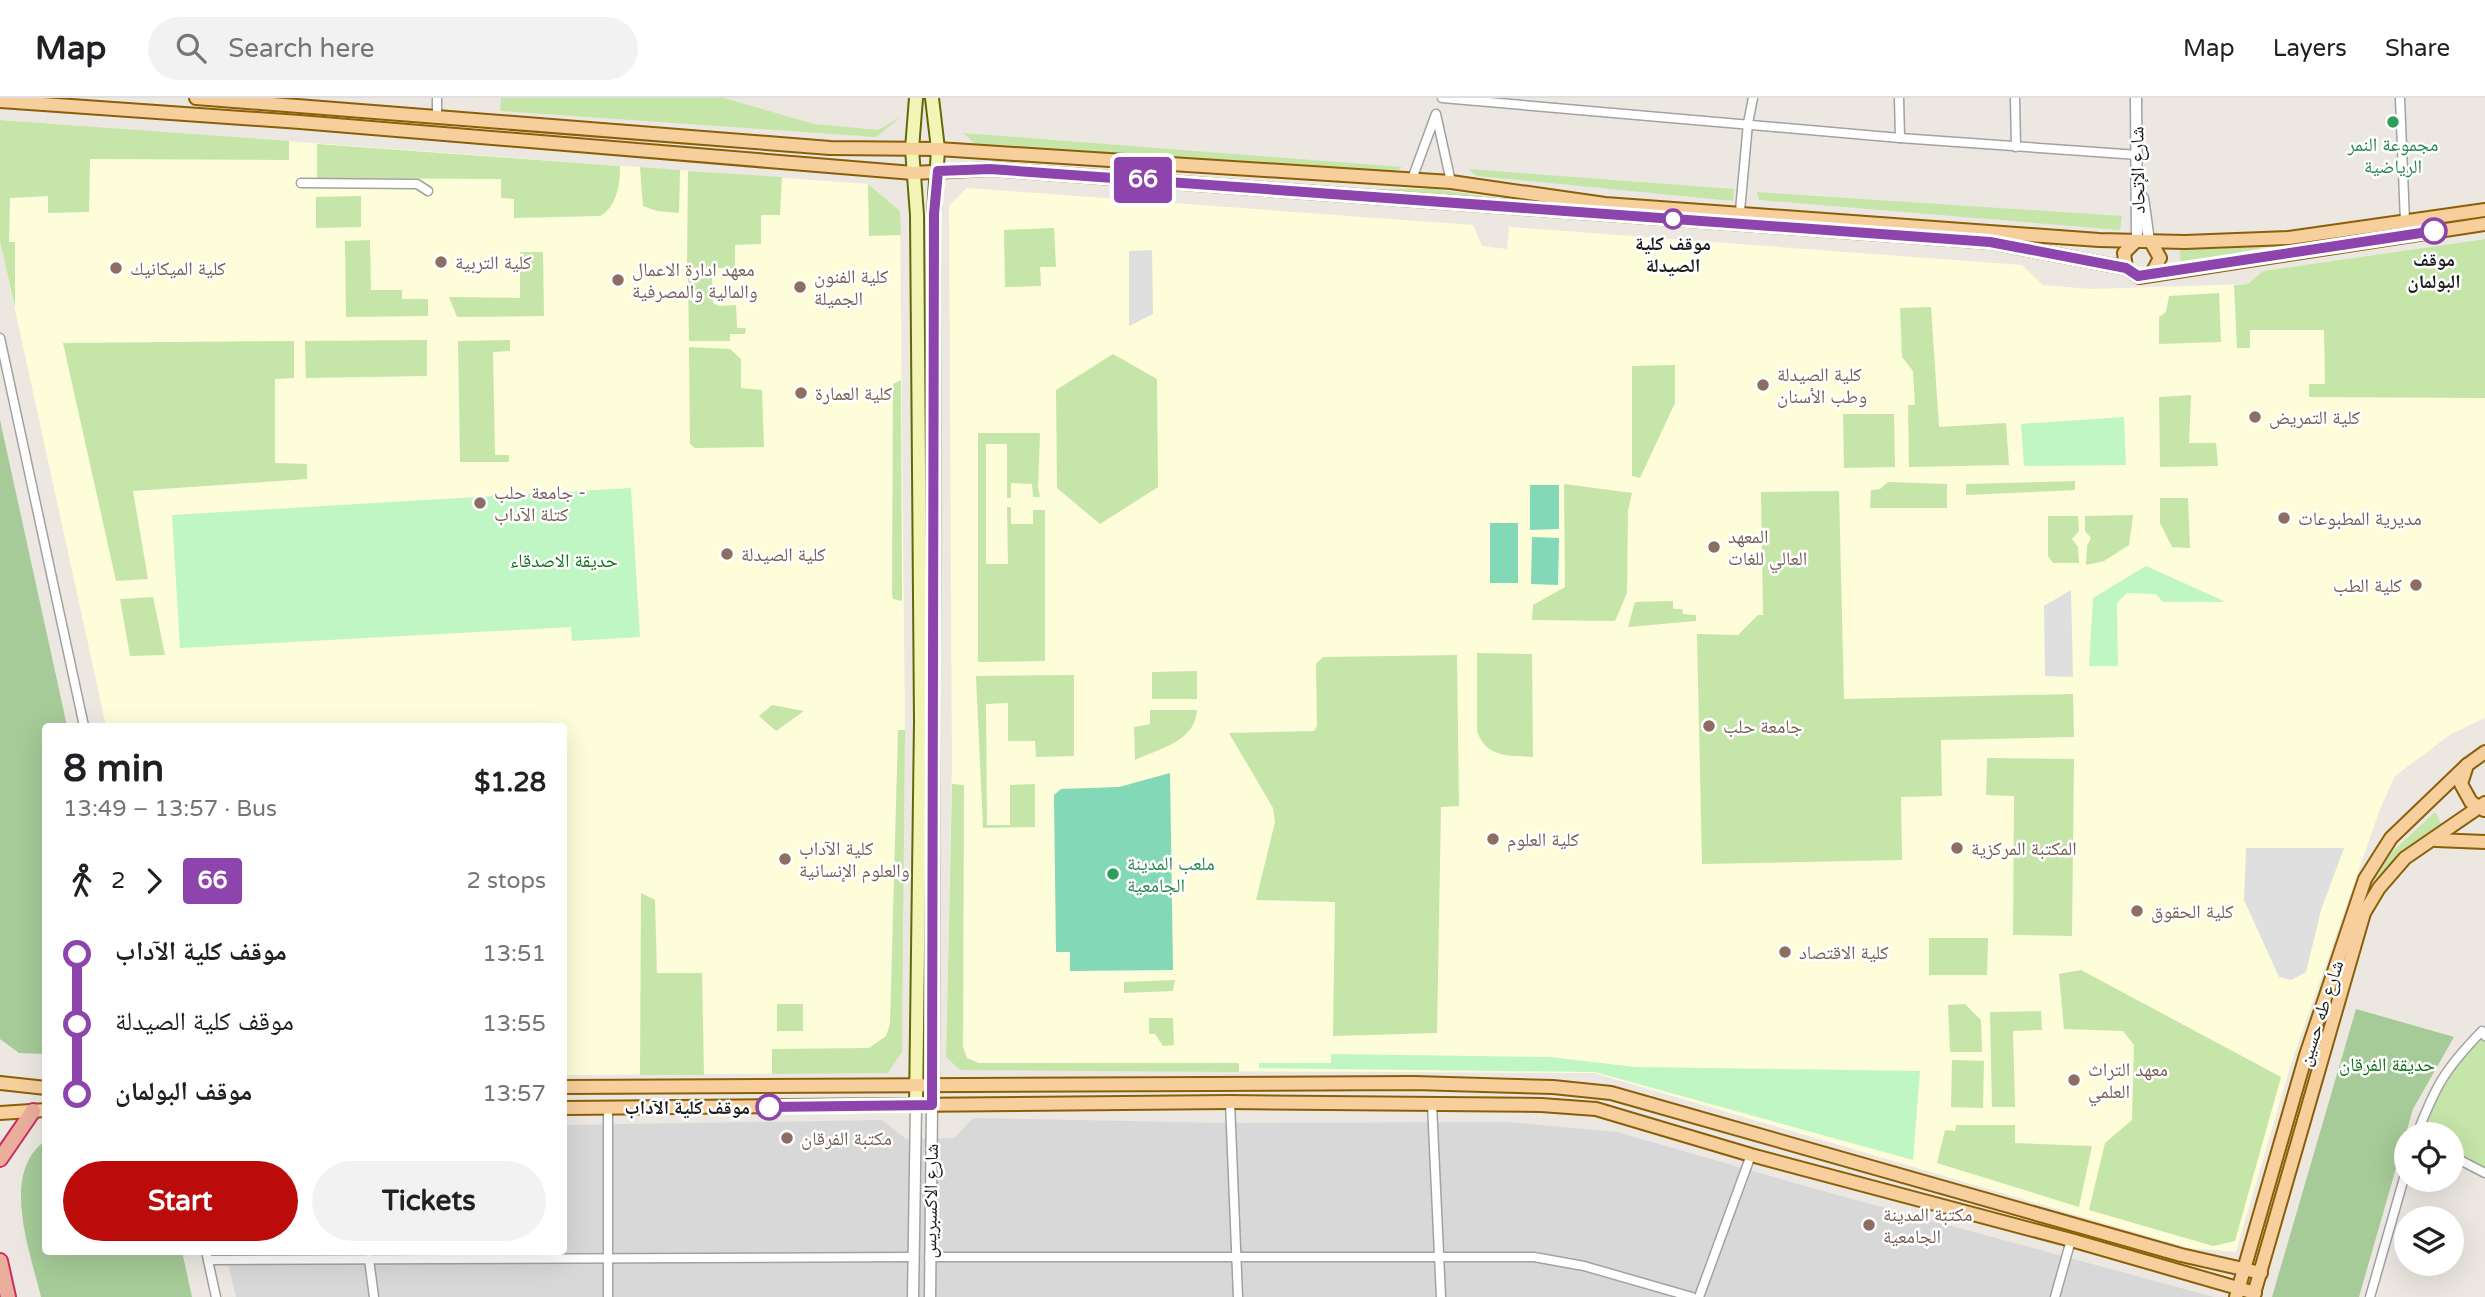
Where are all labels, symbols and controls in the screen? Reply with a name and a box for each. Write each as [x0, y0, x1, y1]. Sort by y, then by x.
search box [148, 17, 638, 80]
text: Map [35, 29, 106, 68]
icon: search [172, 29, 210, 67]
text: Search here [228, 33, 374, 64]
text: Map [2183, 34, 2235, 63]
text: Layers [2273, 34, 2347, 63]
text: Share [2385, 34, 2450, 63]
marker: مجموعة النمر الرياضية [2385, 114, 2401, 130]
street label: شارع الإتحاد [2126, 126, 2151, 214]
place label: مجموعة النمر الرياضية [2347, 134, 2438, 178]
line badge: 66 [1112, 157, 1174, 203]
text: 66 [1128, 165, 1158, 194]
marker: موقف كلية الصيدلة [1663, 209, 1683, 229]
marker: موقف البولمان [2421, 218, 2447, 244]
place label: موقف كلية الصيدلة [1635, 233, 1711, 277]
place label: موقف البولمان [2407, 249, 2461, 293]
place label: كلية التربية [455, 252, 532, 274]
marker: كلية التربية [433, 254, 449, 270]
place label: كلية الميكانيك [130, 258, 226, 280]
place label: معهد ادارة الاعمال والمالية والمصرفية [632, 259, 758, 303]
marker: كلية الميكانيك [108, 260, 124, 276]
place label: كلية الفنون الجميلة [814, 266, 889, 310]
marker: معهد ادارة الاعمال والمالية والمصرفية [610, 272, 626, 288]
marker: كلية الفنون الجميلة [792, 279, 808, 295]
place label: كلية الصيدلة وطب الأسنان [1777, 364, 1867, 408]
marker: كلية الصيدلة وطب الأسنان [1755, 377, 1771, 393]
place label: كلية العمارة [815, 383, 892, 405]
marker: كلية العمارة [793, 385, 809, 401]
place label: كلية التمريض [2269, 407, 2360, 429]
marker: كلية التمريض [2247, 409, 2263, 425]
place label: جامعة حلب - كتلة الآداب [494, 482, 586, 526]
marker: جامعة حلب - كتلة الآداب [472, 495, 488, 511]
place label: مديرية المطبوعات [2298, 508, 2422, 530]
marker: مديرية المطبوعات [2276, 510, 2292, 526]
place label: المعهد العالي للغات [1728, 526, 1807, 574]
marker: المعهد العالي للغات [1706, 539, 1722, 555]
place label: كلية الصيدلة [741, 544, 826, 566]
marker: كلية الصيدلة [719, 546, 735, 562]
park label: حديقة الاصدقاء [510, 550, 618, 572]
place label: كلية الطب [2333, 575, 2402, 597]
marker: كلية الطب [2408, 577, 2424, 593]
place label: جامعة حلب [1723, 716, 1802, 738]
marker: جامعة حلب [1701, 718, 1717, 734]
text: 8 min [63, 746, 164, 792]
text: $1.28 [474, 767, 546, 798]
text: 13:49 – 13:57 · Bus [63, 795, 277, 823]
place label: كلية العلوم [1507, 829, 1579, 853]
marker: كلية العلوم [1485, 831, 1501, 847]
place label: كلية الآداب والعلوم الإنسانية [799, 838, 910, 884]
place label: المكتبة المركزية [1971, 838, 2077, 860]
marker: المكتبة المركزية [1949, 840, 1965, 856]
marker: كلية الآداب والعلوم الإنسانية [777, 851, 793, 867]
place label: ملعب المدينة الجامعية [1127, 853, 1215, 897]
icon: walk [63, 862, 101, 900]
icon: forward [135, 862, 173, 900]
text: 66 [197, 866, 228, 895]
marker: ملعب المدينة الجامعية [1105, 866, 1121, 882]
text: 2 [111, 867, 125, 895]
text: 2 stops [466, 867, 546, 895]
place label: كلية الحقوق [2151, 901, 2234, 923]
marker: كلية الحقوق [2129, 903, 2145, 919]
text: موقف كلية الآداب [115, 936, 287, 967]
text: 13:51 [482, 940, 546, 968]
place label: كلية الاقتصاد [1799, 942, 1889, 964]
marker: كلية الاقتصاد [1777, 944, 1793, 960]
street label: شارع طه حسين [2294, 958, 2348, 1069]
text: موقف كلية الصيدلة [115, 1006, 294, 1037]
text: 13:55 [482, 1010, 546, 1038]
park label: حديقة الفرقان [2339, 1054, 2435, 1076]
place label: معهد التراث العلمي [2088, 1059, 2168, 1107]
marker: معهد التراث العلمي [2066, 1072, 2082, 1088]
text: موقف البولمان [115, 1076, 252, 1107]
text: 13:57 [482, 1080, 546, 1108]
marker: موقف كلية الآداب [756, 1094, 782, 1120]
place label: موقف كلية الآداب [624, 1097, 750, 1119]
map controls [2394, 1122, 2464, 1276]
button: locate [2394, 1122, 2464, 1192]
place label: مكتبة الفرقان [801, 1128, 892, 1150]
marker: مكتبة الفرقان [779, 1130, 795, 1146]
street label: شارع الاكسبريس [919, 1143, 943, 1259]
button: Start [63, 1161, 298, 1241]
button: Tickets [312, 1161, 546, 1241]
place label: مكتبة المدينة الجامعية [1883, 1204, 1972, 1248]
button: layers [2394, 1206, 2464, 1276]
marker: مكتبة المدينة الجامعية [1861, 1217, 1877, 1233]

